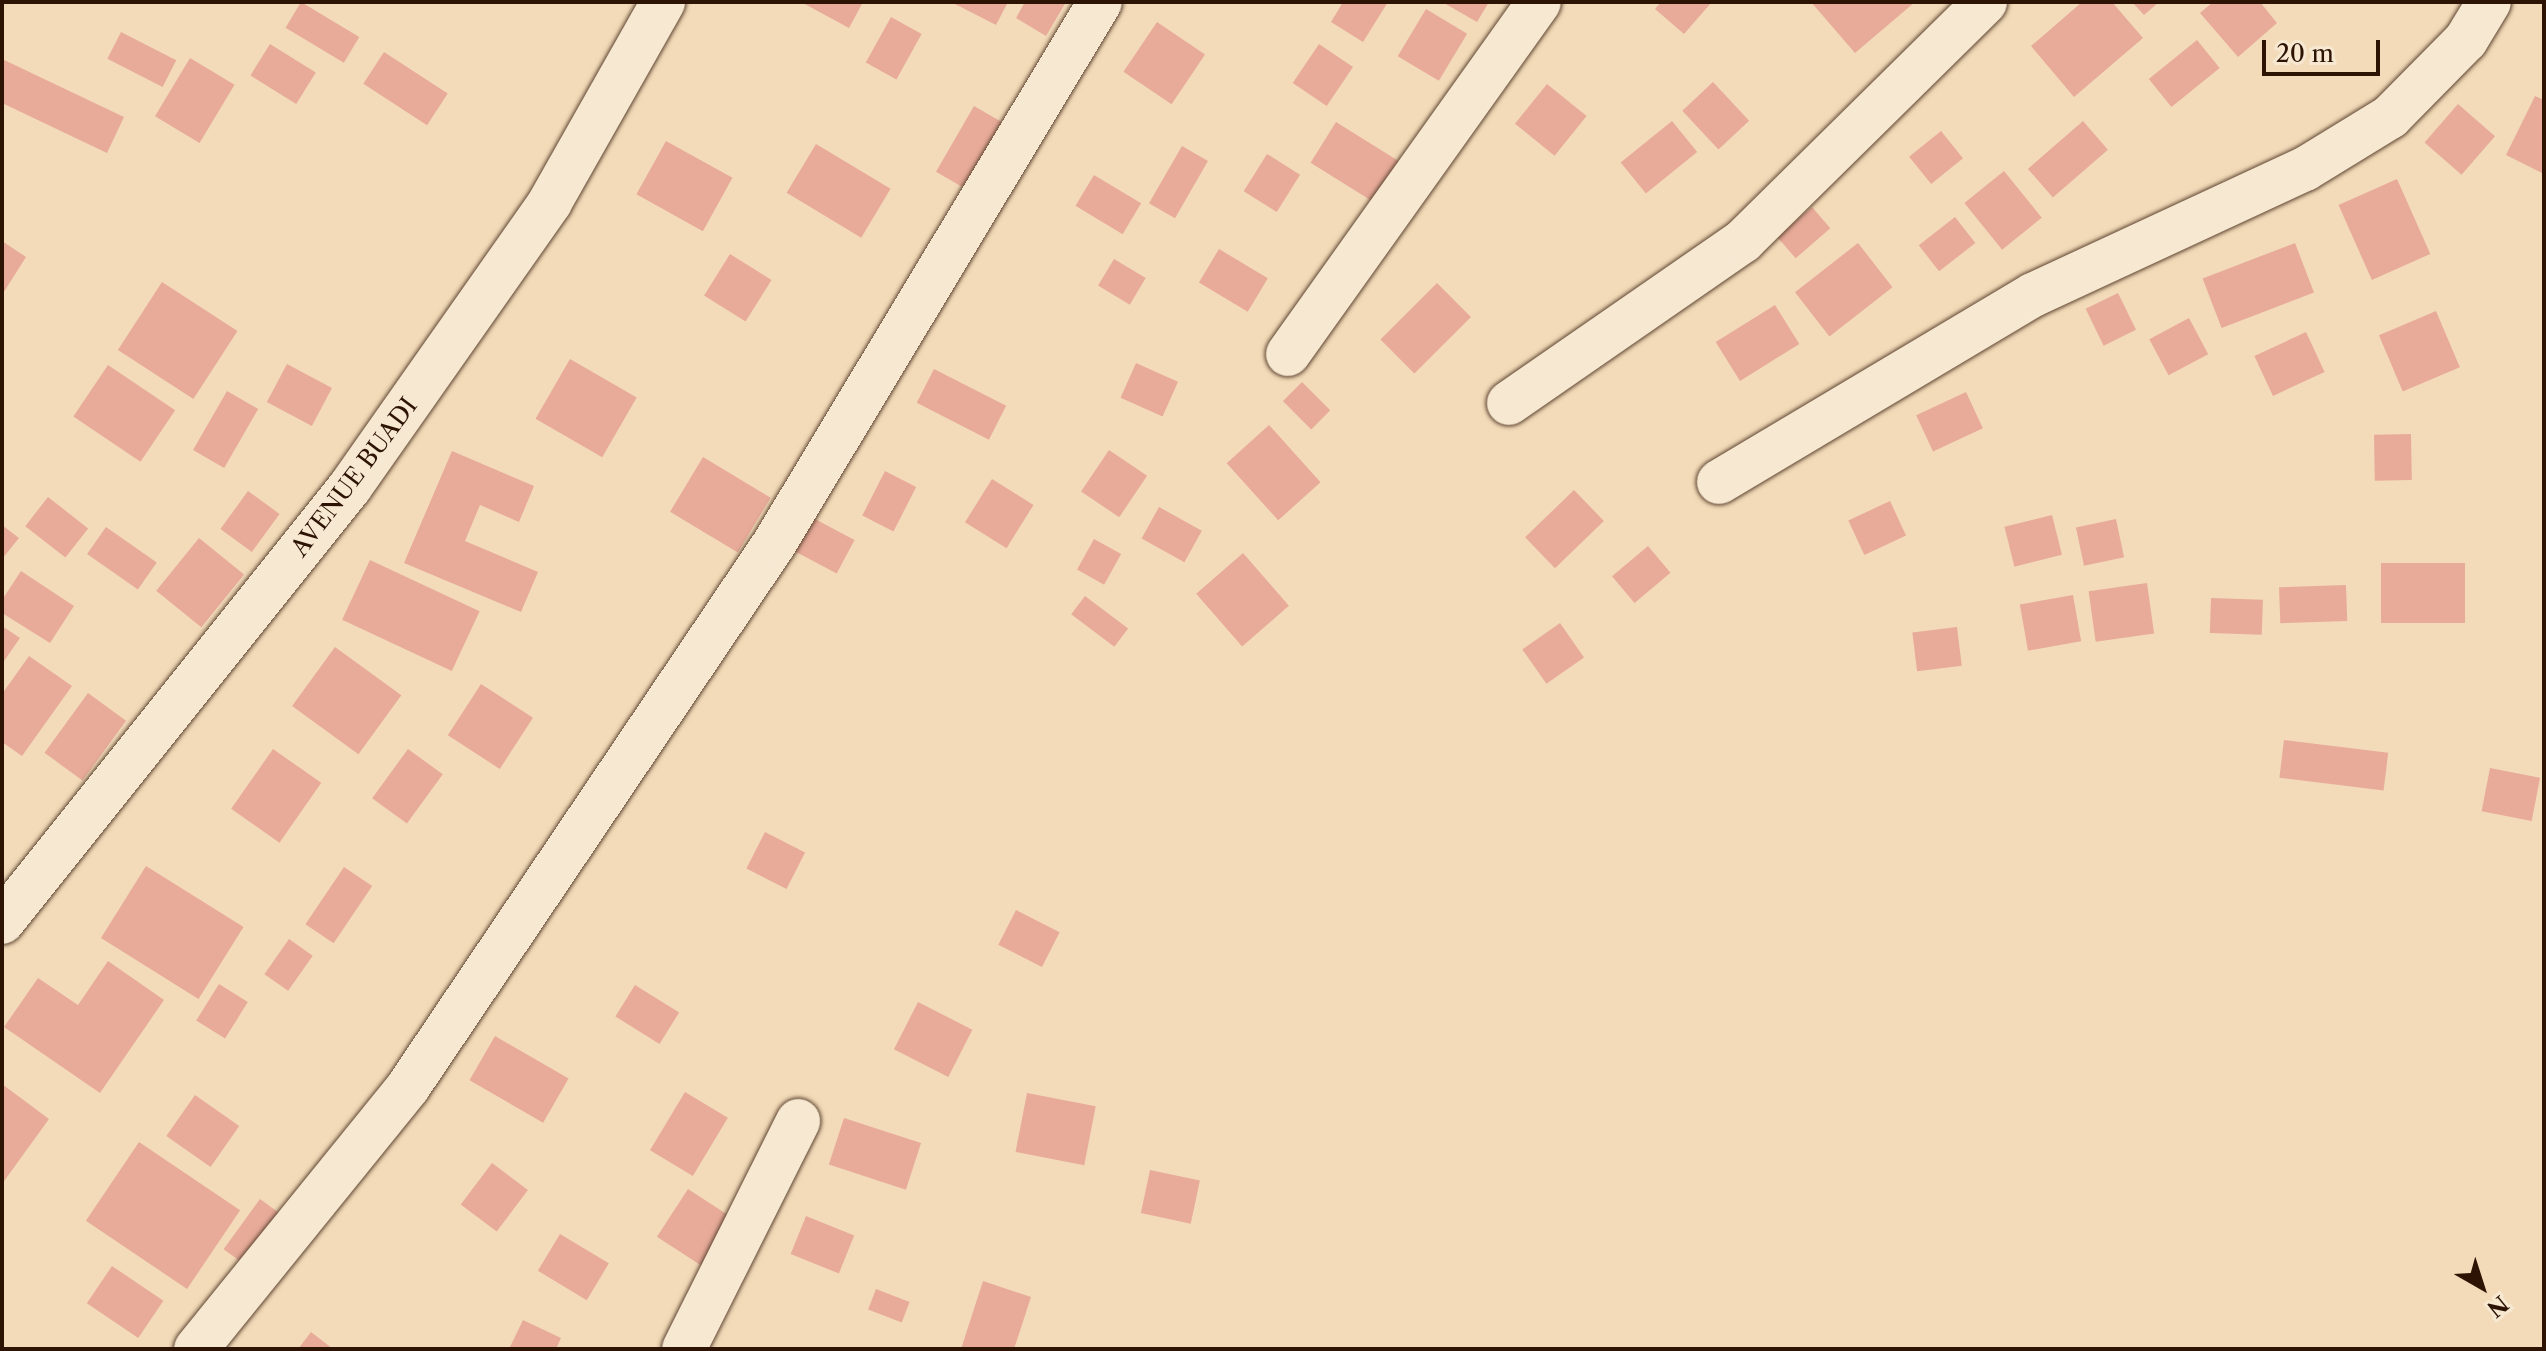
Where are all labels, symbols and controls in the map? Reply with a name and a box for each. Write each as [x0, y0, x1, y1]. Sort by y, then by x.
scale bar [2266, 24, 2384, 74]
text: 20 m [2276, 39, 2334, 68]
street label: AVENUE BUADI [285, 392, 423, 562]
north arrow [2442, 1247, 2522, 1327]
text: N [2481, 1290, 2513, 1323]

